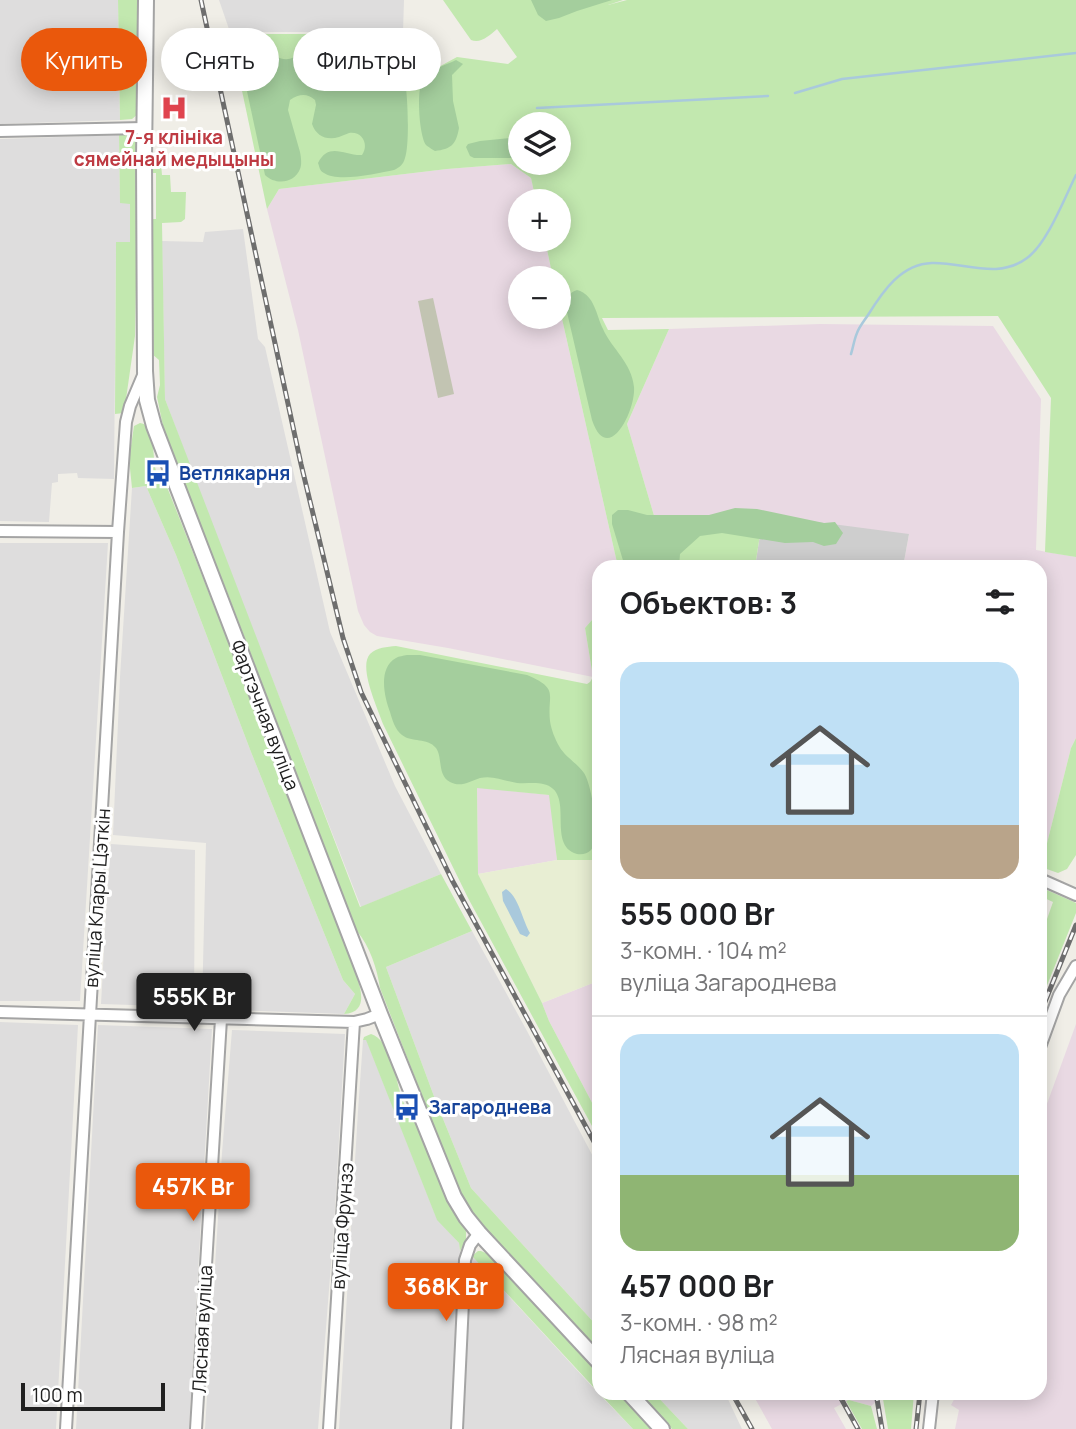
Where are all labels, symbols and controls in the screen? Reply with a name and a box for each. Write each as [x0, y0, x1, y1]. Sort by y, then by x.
chip: Купить [21, 28, 147, 91]
chip: Снять [161, 28, 279, 91]
chip: Фильтры [293, 28, 441, 91]
hospital icon: 7-я клініка сямейнай медыцыны [159, 93, 189, 123]
map controls [508, 112, 571, 329]
button: layers [508, 112, 571, 175]
place label: 7-я клініка сямейнай медыцыны [74, 124, 274, 172]
button: + [508, 189, 571, 252]
button: − [508, 266, 571, 329]
bus stop icon: Ветлякарня [143, 458, 173, 488]
place label: Ветлякарня [179, 460, 290, 486]
text: Объектов: 3 [620, 582, 797, 623]
icon: filters [981, 583, 1019, 621]
street label: Фартэчная вуліца [224, 636, 306, 794]
icon: home [757, 707, 883, 833]
street label: вуліца Клары Цэткін [78, 807, 116, 989]
text: 555 000 Br [620, 893, 775, 934]
text: 3-комн. · 104 m² [620, 934, 787, 966]
text: вуліца Загароднева [620, 966, 837, 998]
pin: 555K Br [129, 974, 259, 1033]
text: 555K Br [152, 980, 236, 1012]
icon: home [757, 1079, 883, 1205]
bus stop icon: Загароднева [392, 1092, 422, 1122]
place label: Загароднева [428, 1094, 551, 1120]
street label: вуліца Фрунзэ [325, 1162, 359, 1290]
pin: 457K Br [128, 1164, 258, 1223]
text: 457K Br [152, 1170, 234, 1202]
street label: Лясная вуліца [186, 1264, 218, 1394]
pin: 368K Br [381, 1264, 511, 1323]
text: 457 000 Br [620, 1265, 774, 1306]
text: 368K Br [404, 1270, 488, 1302]
text: 3-комн. · 98 m² [620, 1306, 778, 1338]
text: Лясная вуліца [620, 1338, 775, 1370]
scale bar [21, 1380, 164, 1412]
text: 100 m [32, 1382, 83, 1408]

